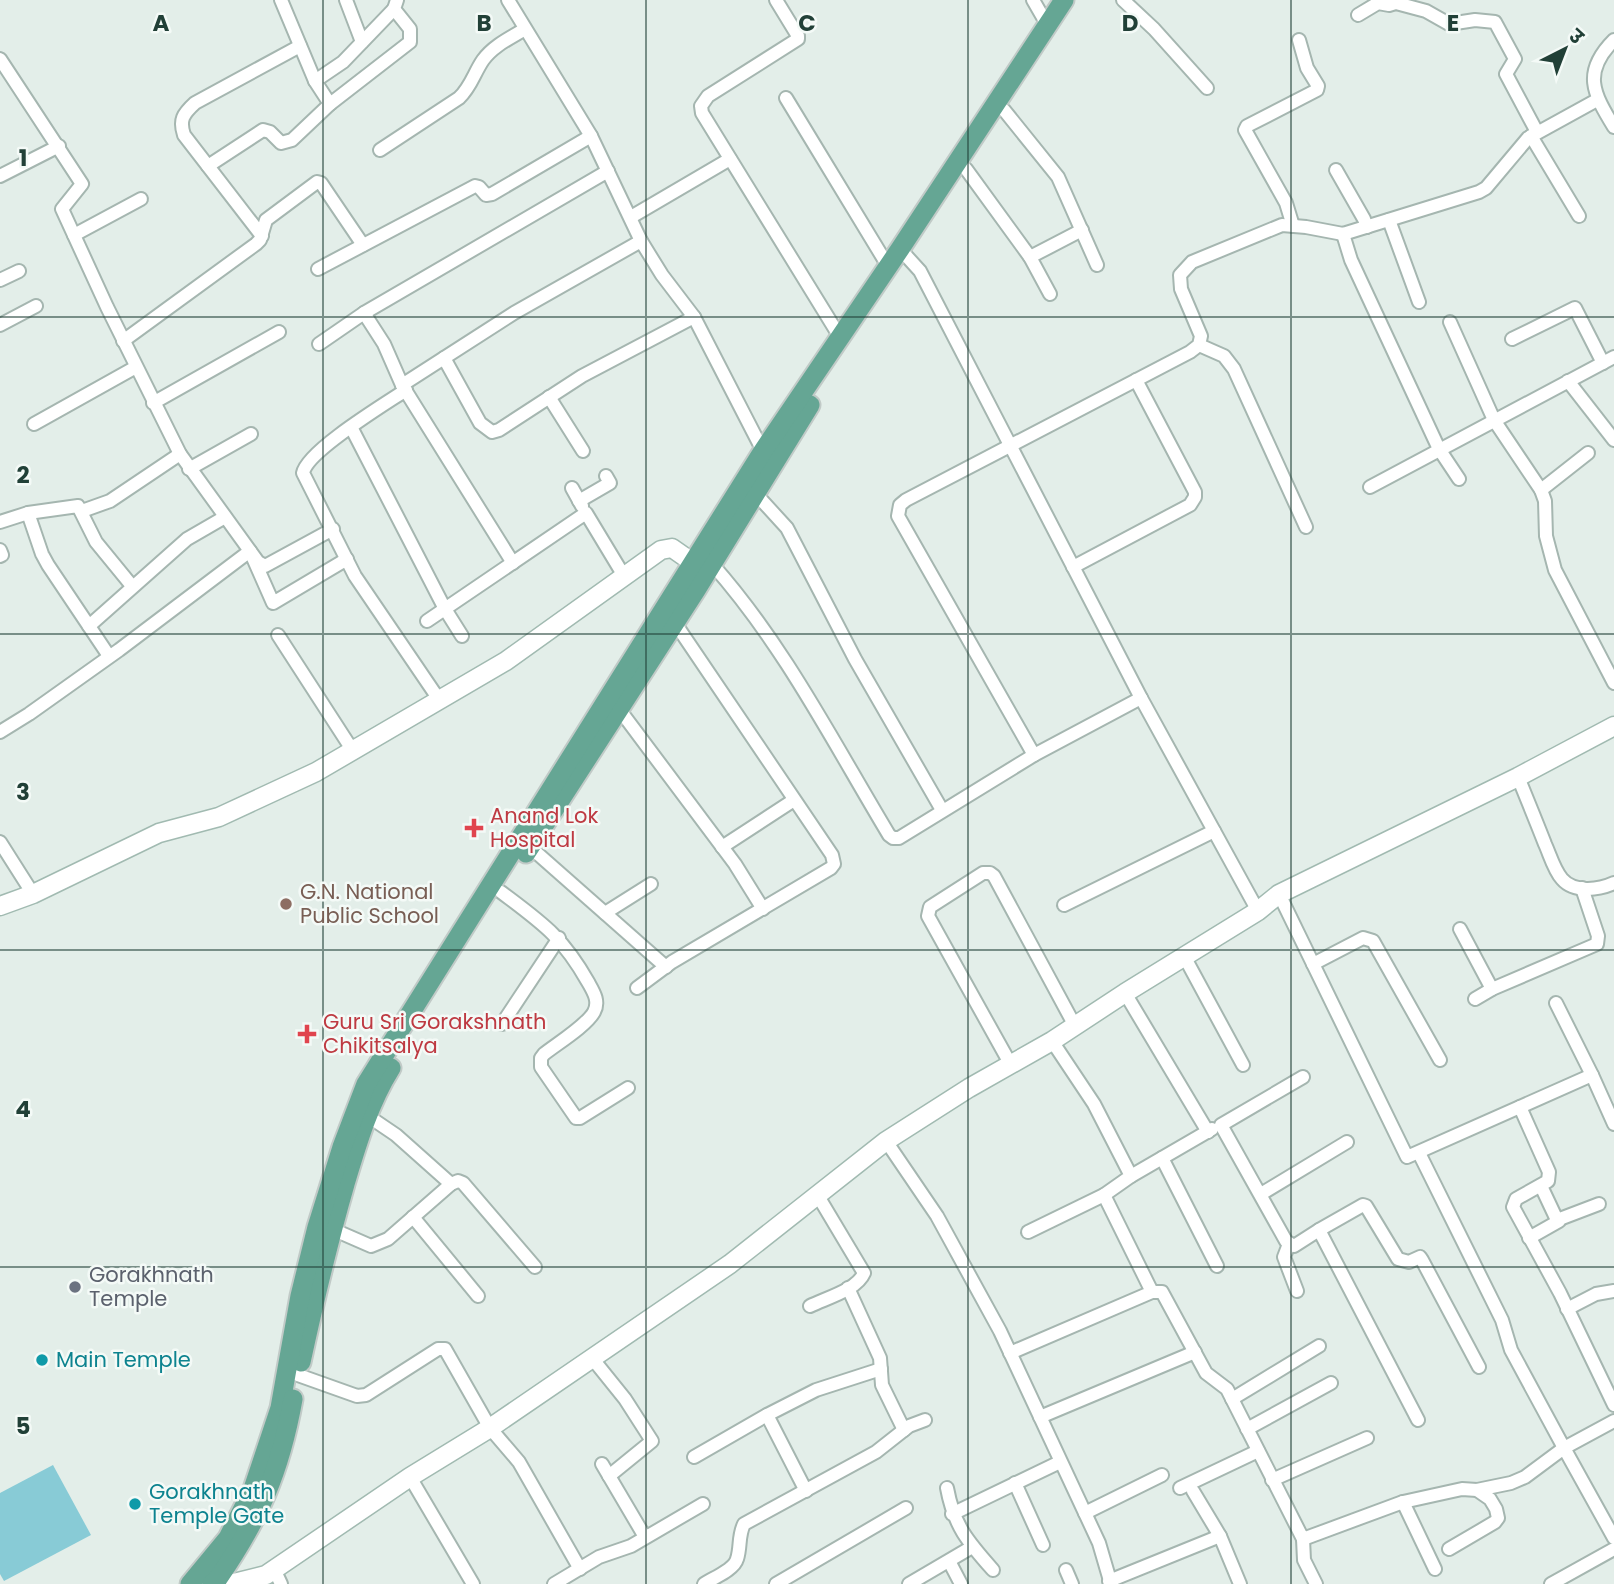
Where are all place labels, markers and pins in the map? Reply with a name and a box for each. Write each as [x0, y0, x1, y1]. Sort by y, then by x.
place label: Anand Lok Hospital [490, 801, 599, 854]
marker: Anand Lok Hospital [464, 818, 484, 838]
place label: G.N. National Public School [300, 877, 439, 930]
marker: G.N. National Public School [278, 896, 294, 912]
place label: Guru Sri Gorakshnath Chikitsalya [323, 1007, 546, 1060]
marker: Guru Sri Gorakshnath Chikitsalya [297, 1024, 317, 1044]
place label: Gorakhnath Temple [89, 1260, 214, 1313]
marker: Gorakhnath Temple [67, 1279, 83, 1295]
place label: Main Temple [56, 1345, 191, 1374]
marker: Main Temple [34, 1352, 50, 1368]
place label: Gorakhnath Temple Gate [149, 1477, 284, 1530]
marker: Gorakhnath Temple Gate [127, 1496, 143, 1512]

